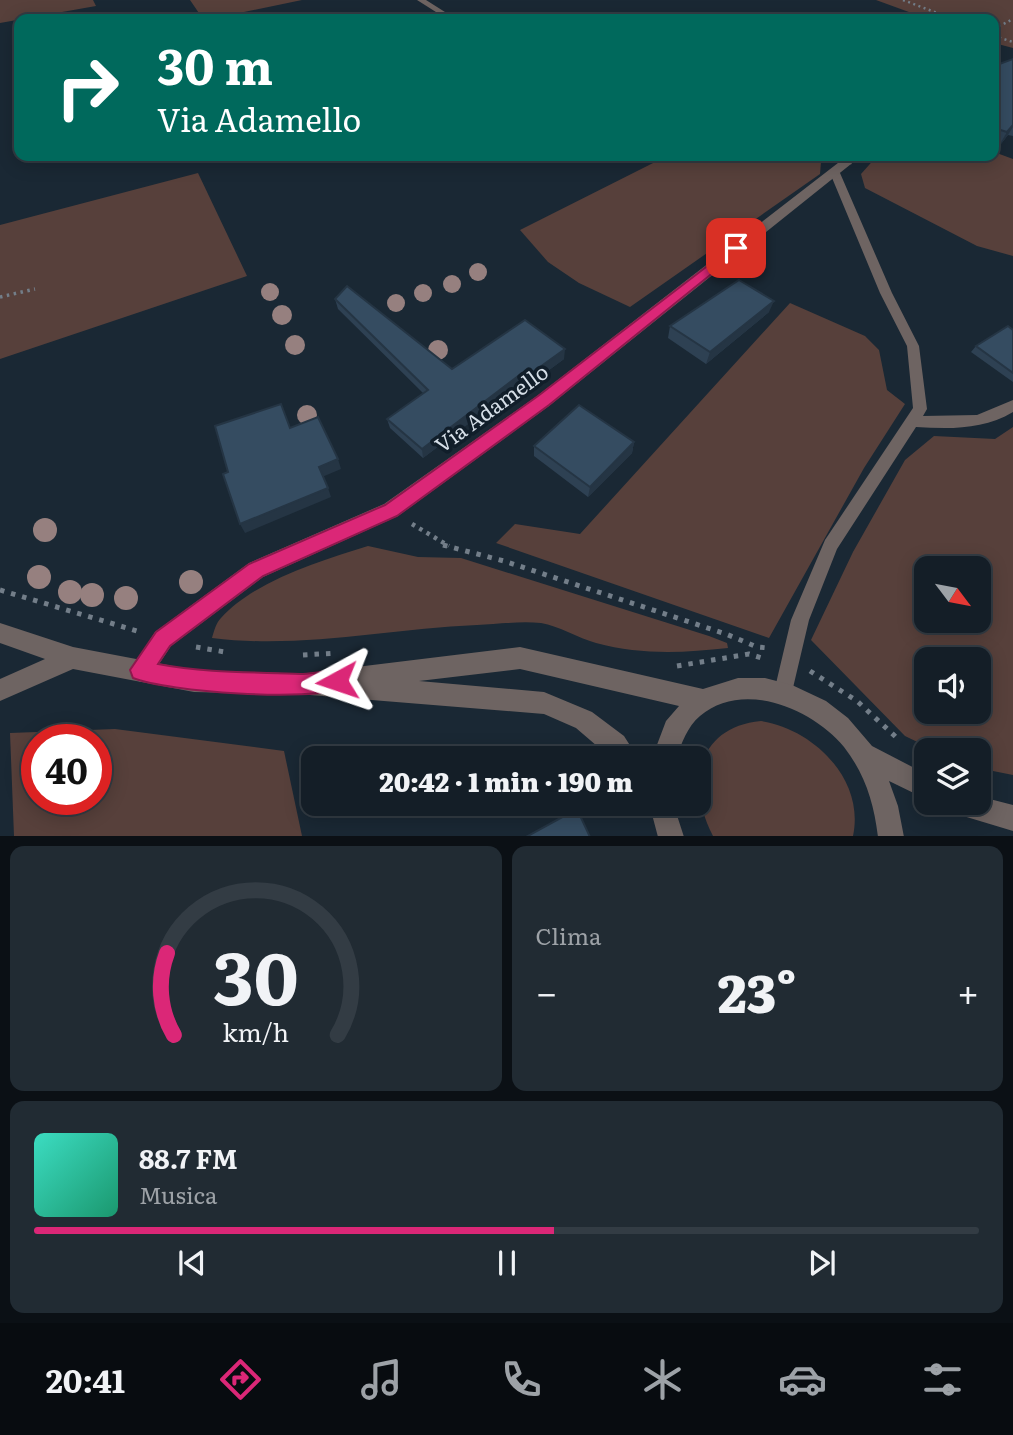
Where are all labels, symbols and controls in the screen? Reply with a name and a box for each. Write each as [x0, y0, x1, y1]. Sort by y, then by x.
text: 30 m [157, 27, 273, 100]
icon: right [42, 42, 133, 133]
text: Via Adamello [157, 94, 361, 142]
pin [706, 218, 766, 278]
icon: arrive [717, 229, 755, 267]
street label: Via Adamello [427, 355, 554, 459]
north arrow [914, 556, 990, 634]
map controls [914, 556, 991, 815]
position arrow [300, 644, 374, 718]
button: sound [914, 647, 991, 724]
speed limit sign: 40 [21, 724, 112, 815]
button: layers [914, 738, 991, 815]
text: 20:42 · 1 min · 190 m [379, 761, 633, 800]
text: Clima [536, 918, 601, 952]
text: 30 [213, 919, 298, 1027]
text: 23° [718, 952, 797, 1029]
text: − [536, 962, 558, 1019]
text: + [957, 962, 979, 1019]
text: km/h [222, 1012, 289, 1049]
text: 88.7 FM [139, 1138, 238, 1177]
text: Musica [139, 1177, 217, 1211]
icon: previous [173, 1244, 211, 1282]
icon: pause [488, 1244, 526, 1282]
icon: next [803, 1244, 841, 1282]
text: 20:41 [46, 1355, 125, 1403]
icon: directions [216, 1355, 265, 1404]
icon: music [357, 1355, 406, 1404]
icon: phone [497, 1355, 546, 1404]
icon: climate [638, 1355, 687, 1404]
icon: car [778, 1355, 827, 1404]
icon: filters [918, 1355, 967, 1404]

